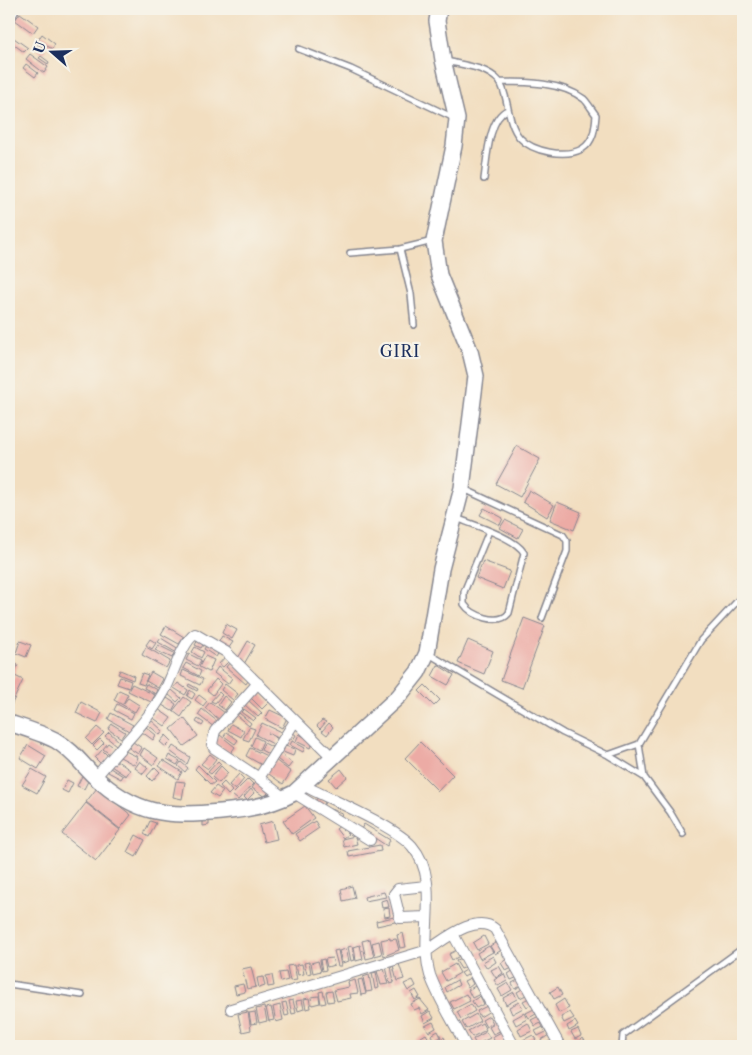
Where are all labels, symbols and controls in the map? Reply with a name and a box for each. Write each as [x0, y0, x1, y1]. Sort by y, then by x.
north arrow [28, 28, 78, 78]
text: U [29, 39, 50, 56]
district label: GIRI [380, 341, 420, 361]

